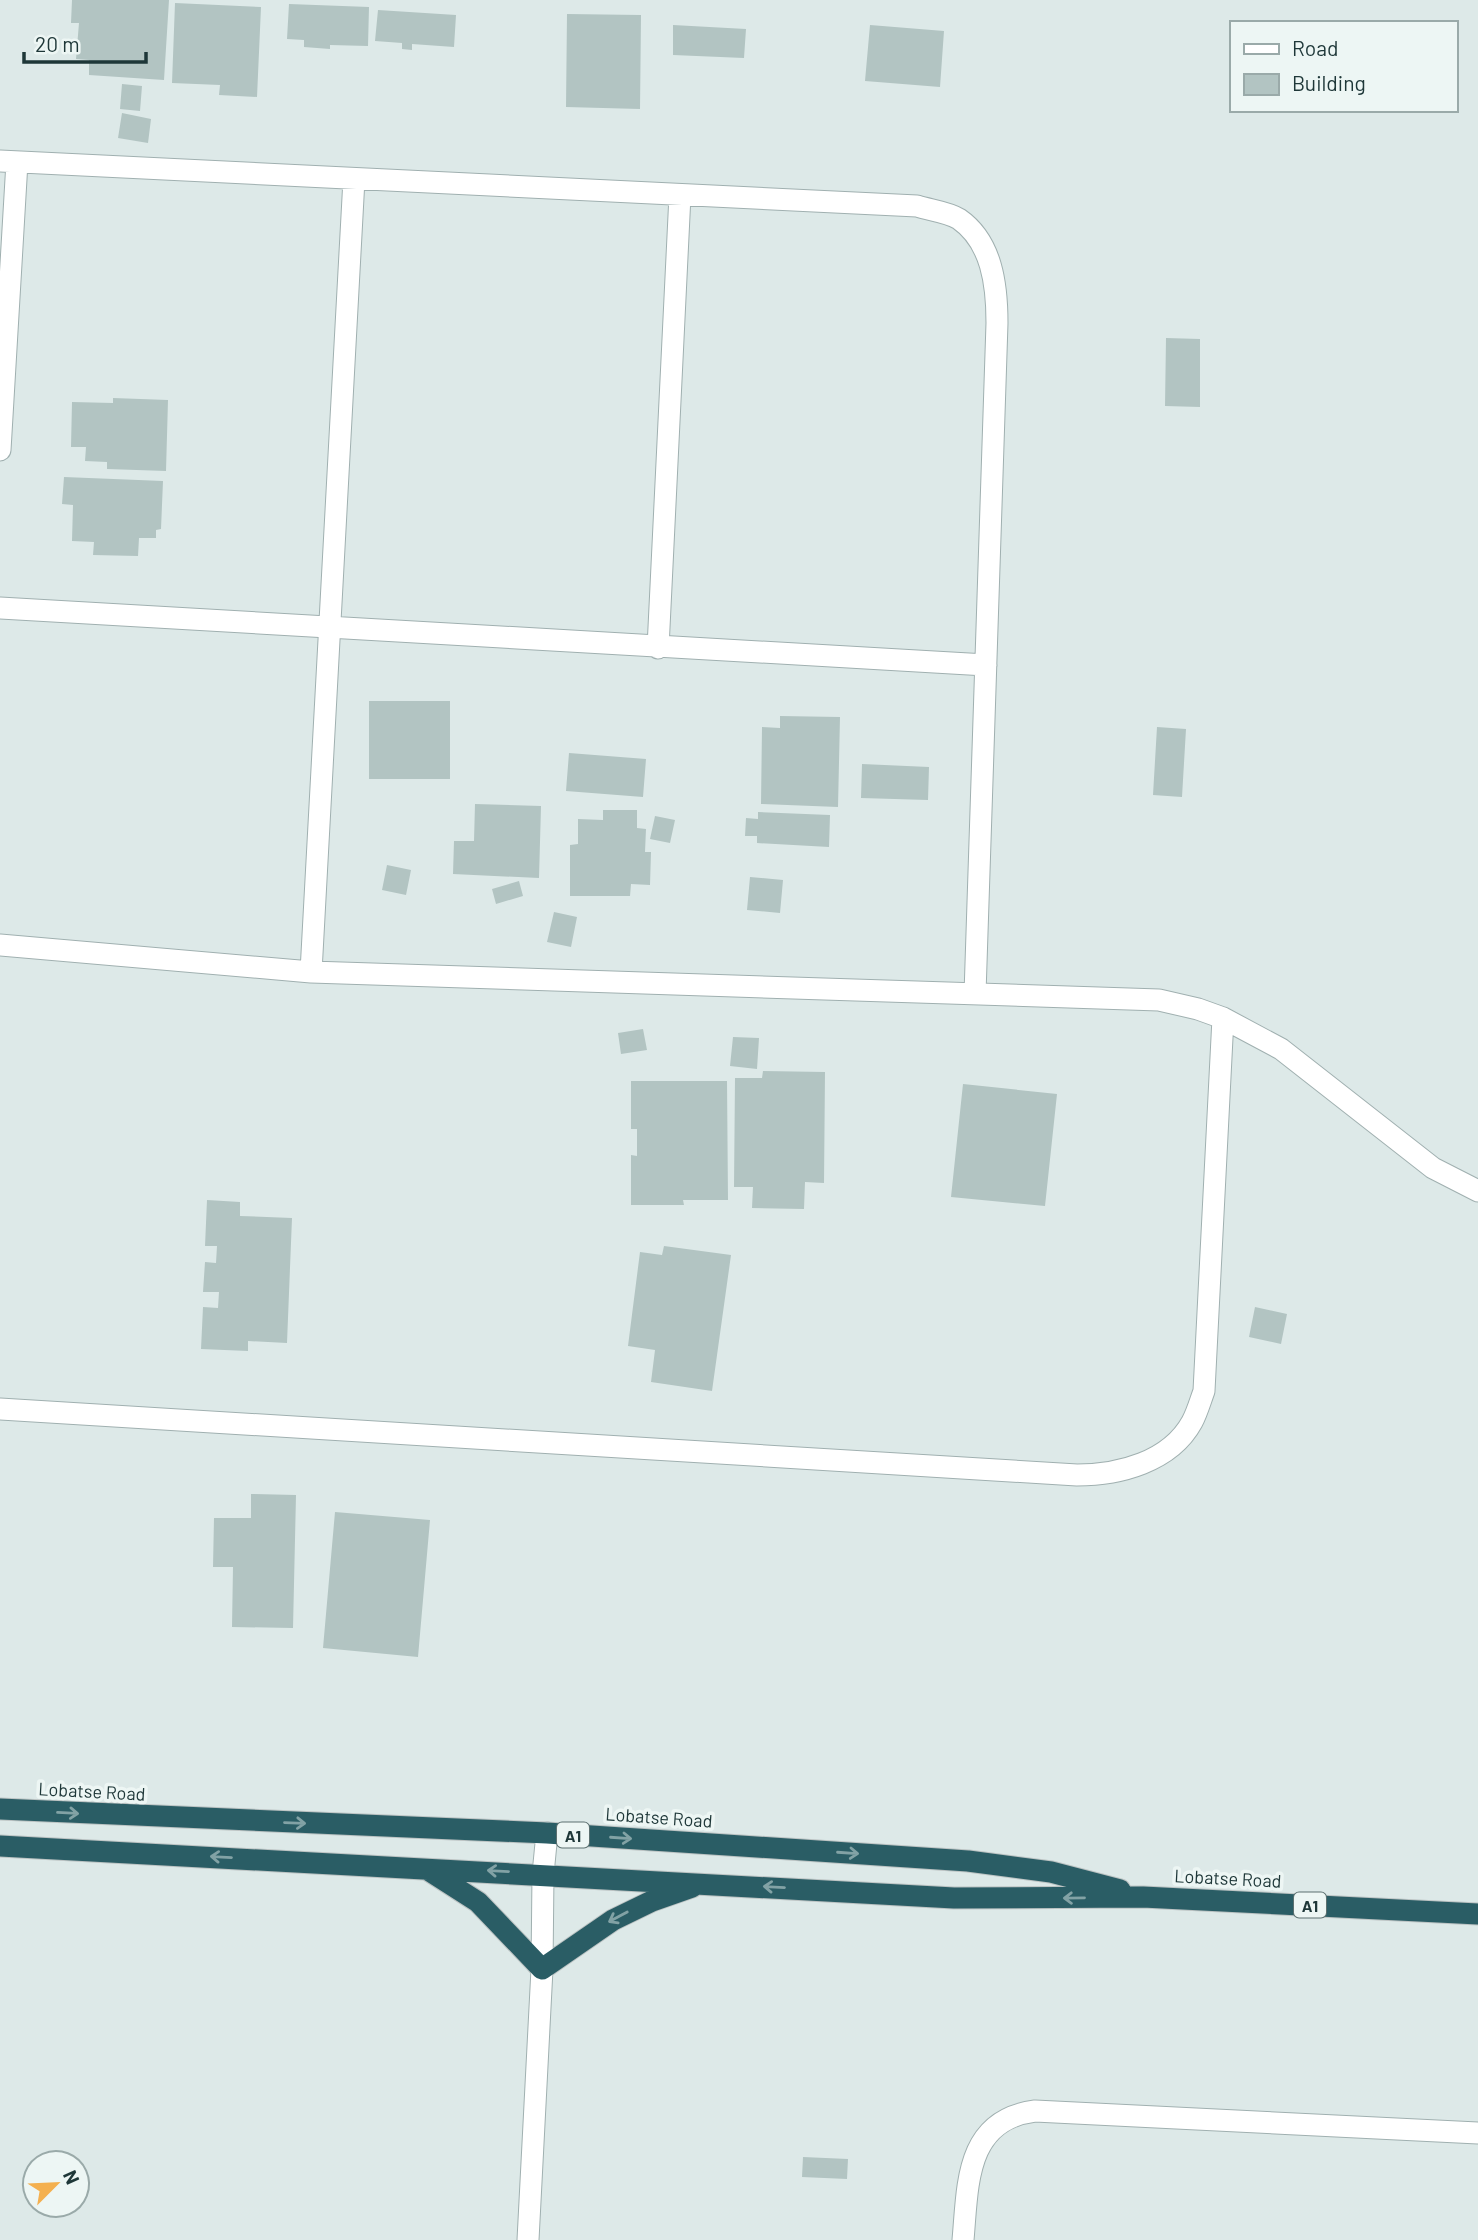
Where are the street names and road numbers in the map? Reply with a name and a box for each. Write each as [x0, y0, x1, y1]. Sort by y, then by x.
street label: Lobatse Road [38, 1777, 146, 1805]
street label: Lobatse Road [605, 1802, 713, 1832]
road number: A1 [557, 1823, 589, 1848]
street label: Lobatse Road [1174, 1864, 1282, 1892]
road number: A1 [1294, 1893, 1326, 1918]

